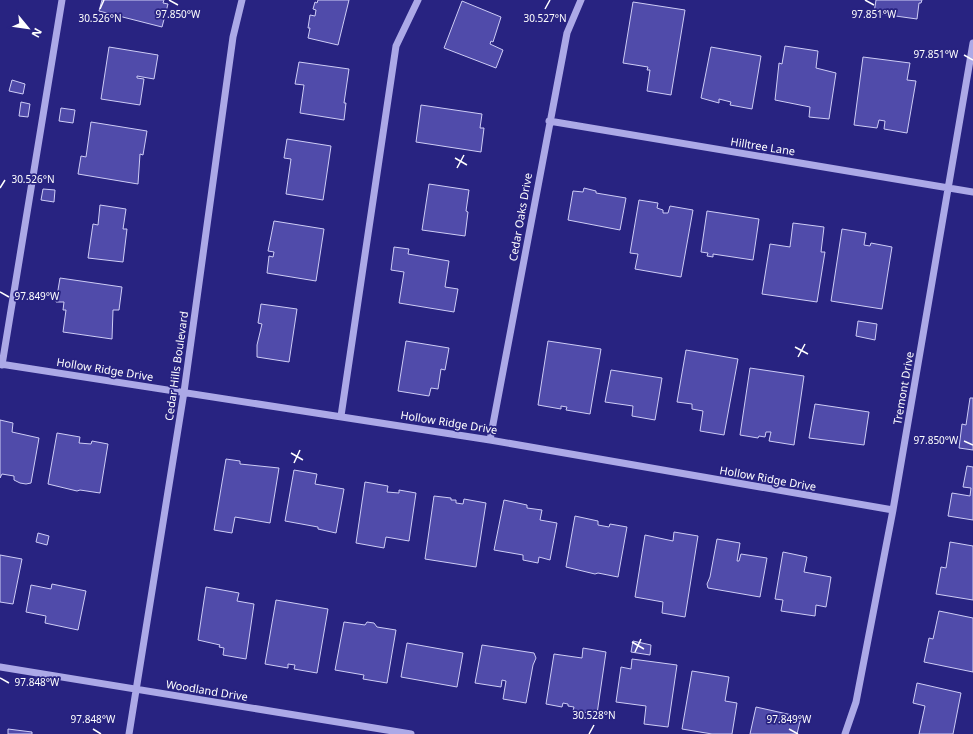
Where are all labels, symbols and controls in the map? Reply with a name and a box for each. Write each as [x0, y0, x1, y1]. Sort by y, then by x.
text: 97.850°W [156, 7, 201, 21]
text: 97.851°W [852, 7, 897, 21]
north arrow [8, 8, 48, 48]
text: 30.526°N [78, 11, 122, 25]
text: 30.527°N [523, 11, 567, 25]
text: N [28, 26, 46, 41]
text: 97.851°W [914, 47, 959, 61]
street label: Hilltree Lane [730, 133, 796, 159]
text: 30.526°N [11, 172, 55, 186]
street label: Cedar Oaks Drive [505, 172, 535, 262]
text: 97.849°W [15, 289, 60, 303]
street label: Cedar Hills Boulevard [161, 310, 191, 422]
street label: Tremont Drive [889, 350, 917, 426]
street label: Hollow Ridge Drive [55, 354, 155, 384]
street label: Hollow Ridge Drive [399, 407, 499, 437]
text: 97.850°W [914, 433, 959, 447]
street label: Hollow Ridge Drive [718, 462, 818, 494]
text: 97.848°W [15, 675, 60, 689]
street label: Woodland Drive [165, 676, 249, 704]
text: 30.528°N [572, 708, 616, 722]
text: 97.848°W [71, 712, 116, 726]
text: 97.849°W [767, 712, 812, 726]

